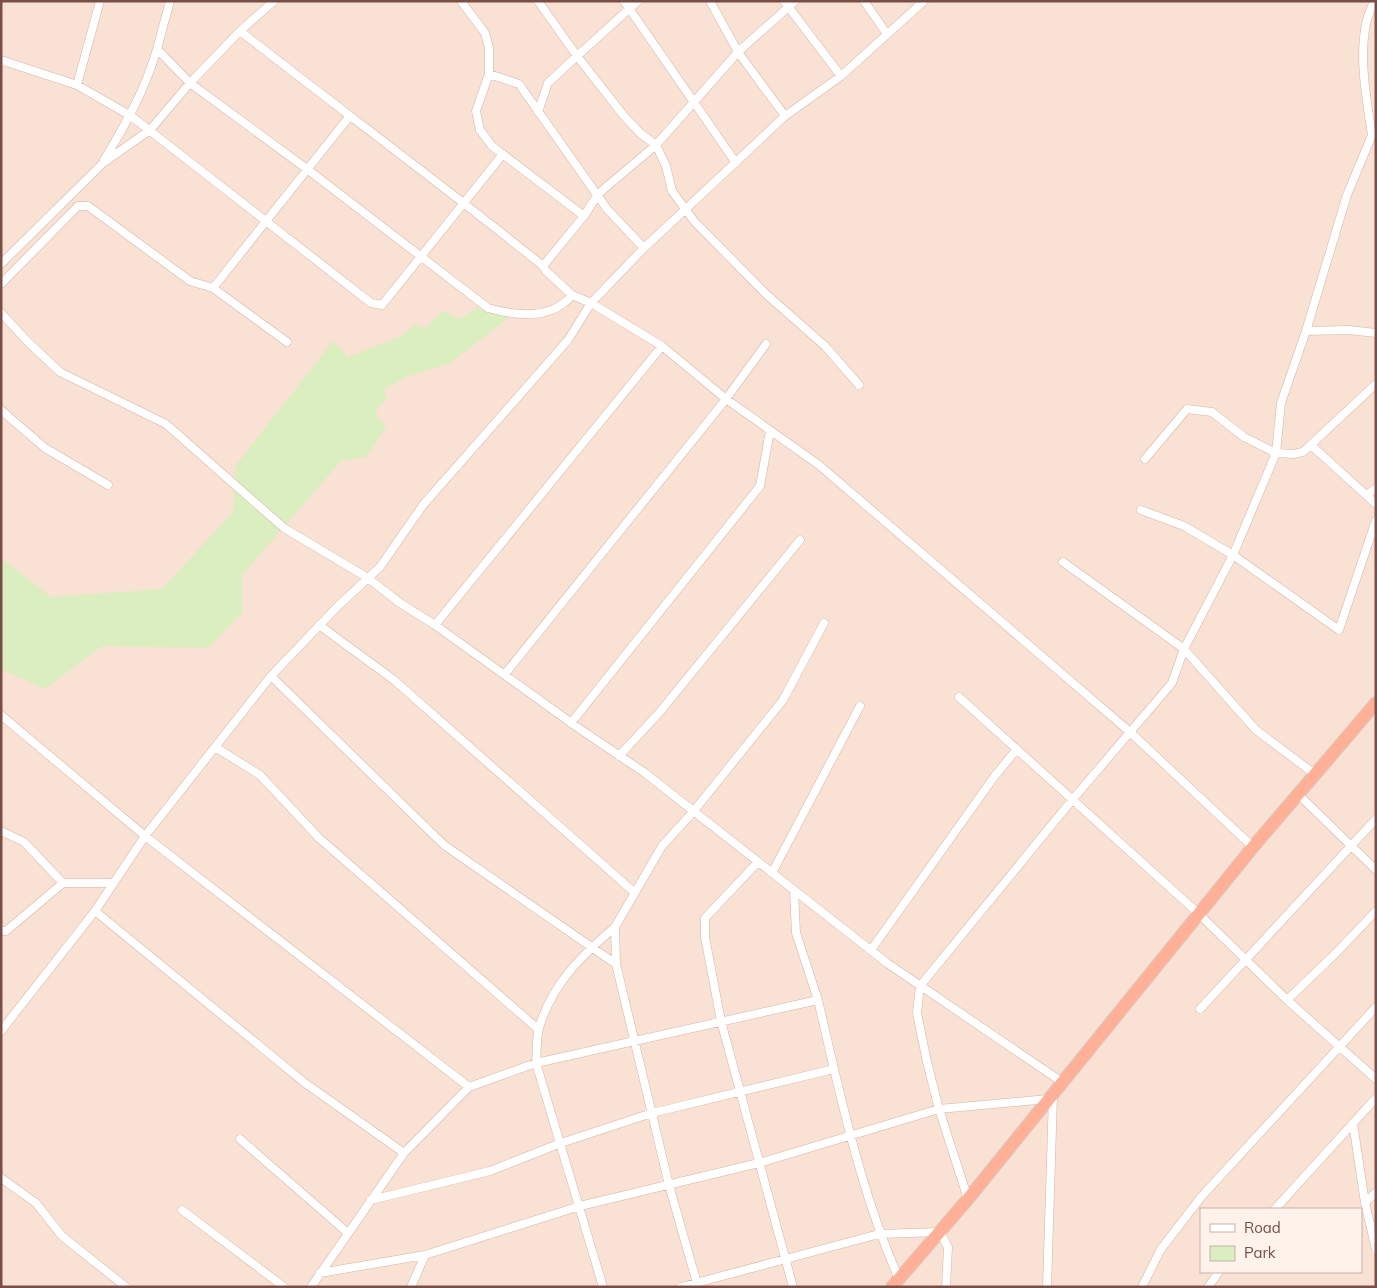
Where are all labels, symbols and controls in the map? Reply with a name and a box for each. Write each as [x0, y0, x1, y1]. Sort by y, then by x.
legend [1200, 1208, 1362, 1273]
text: Road [1244, 1218, 1281, 1237]
text: Park [1244, 1243, 1276, 1262]

